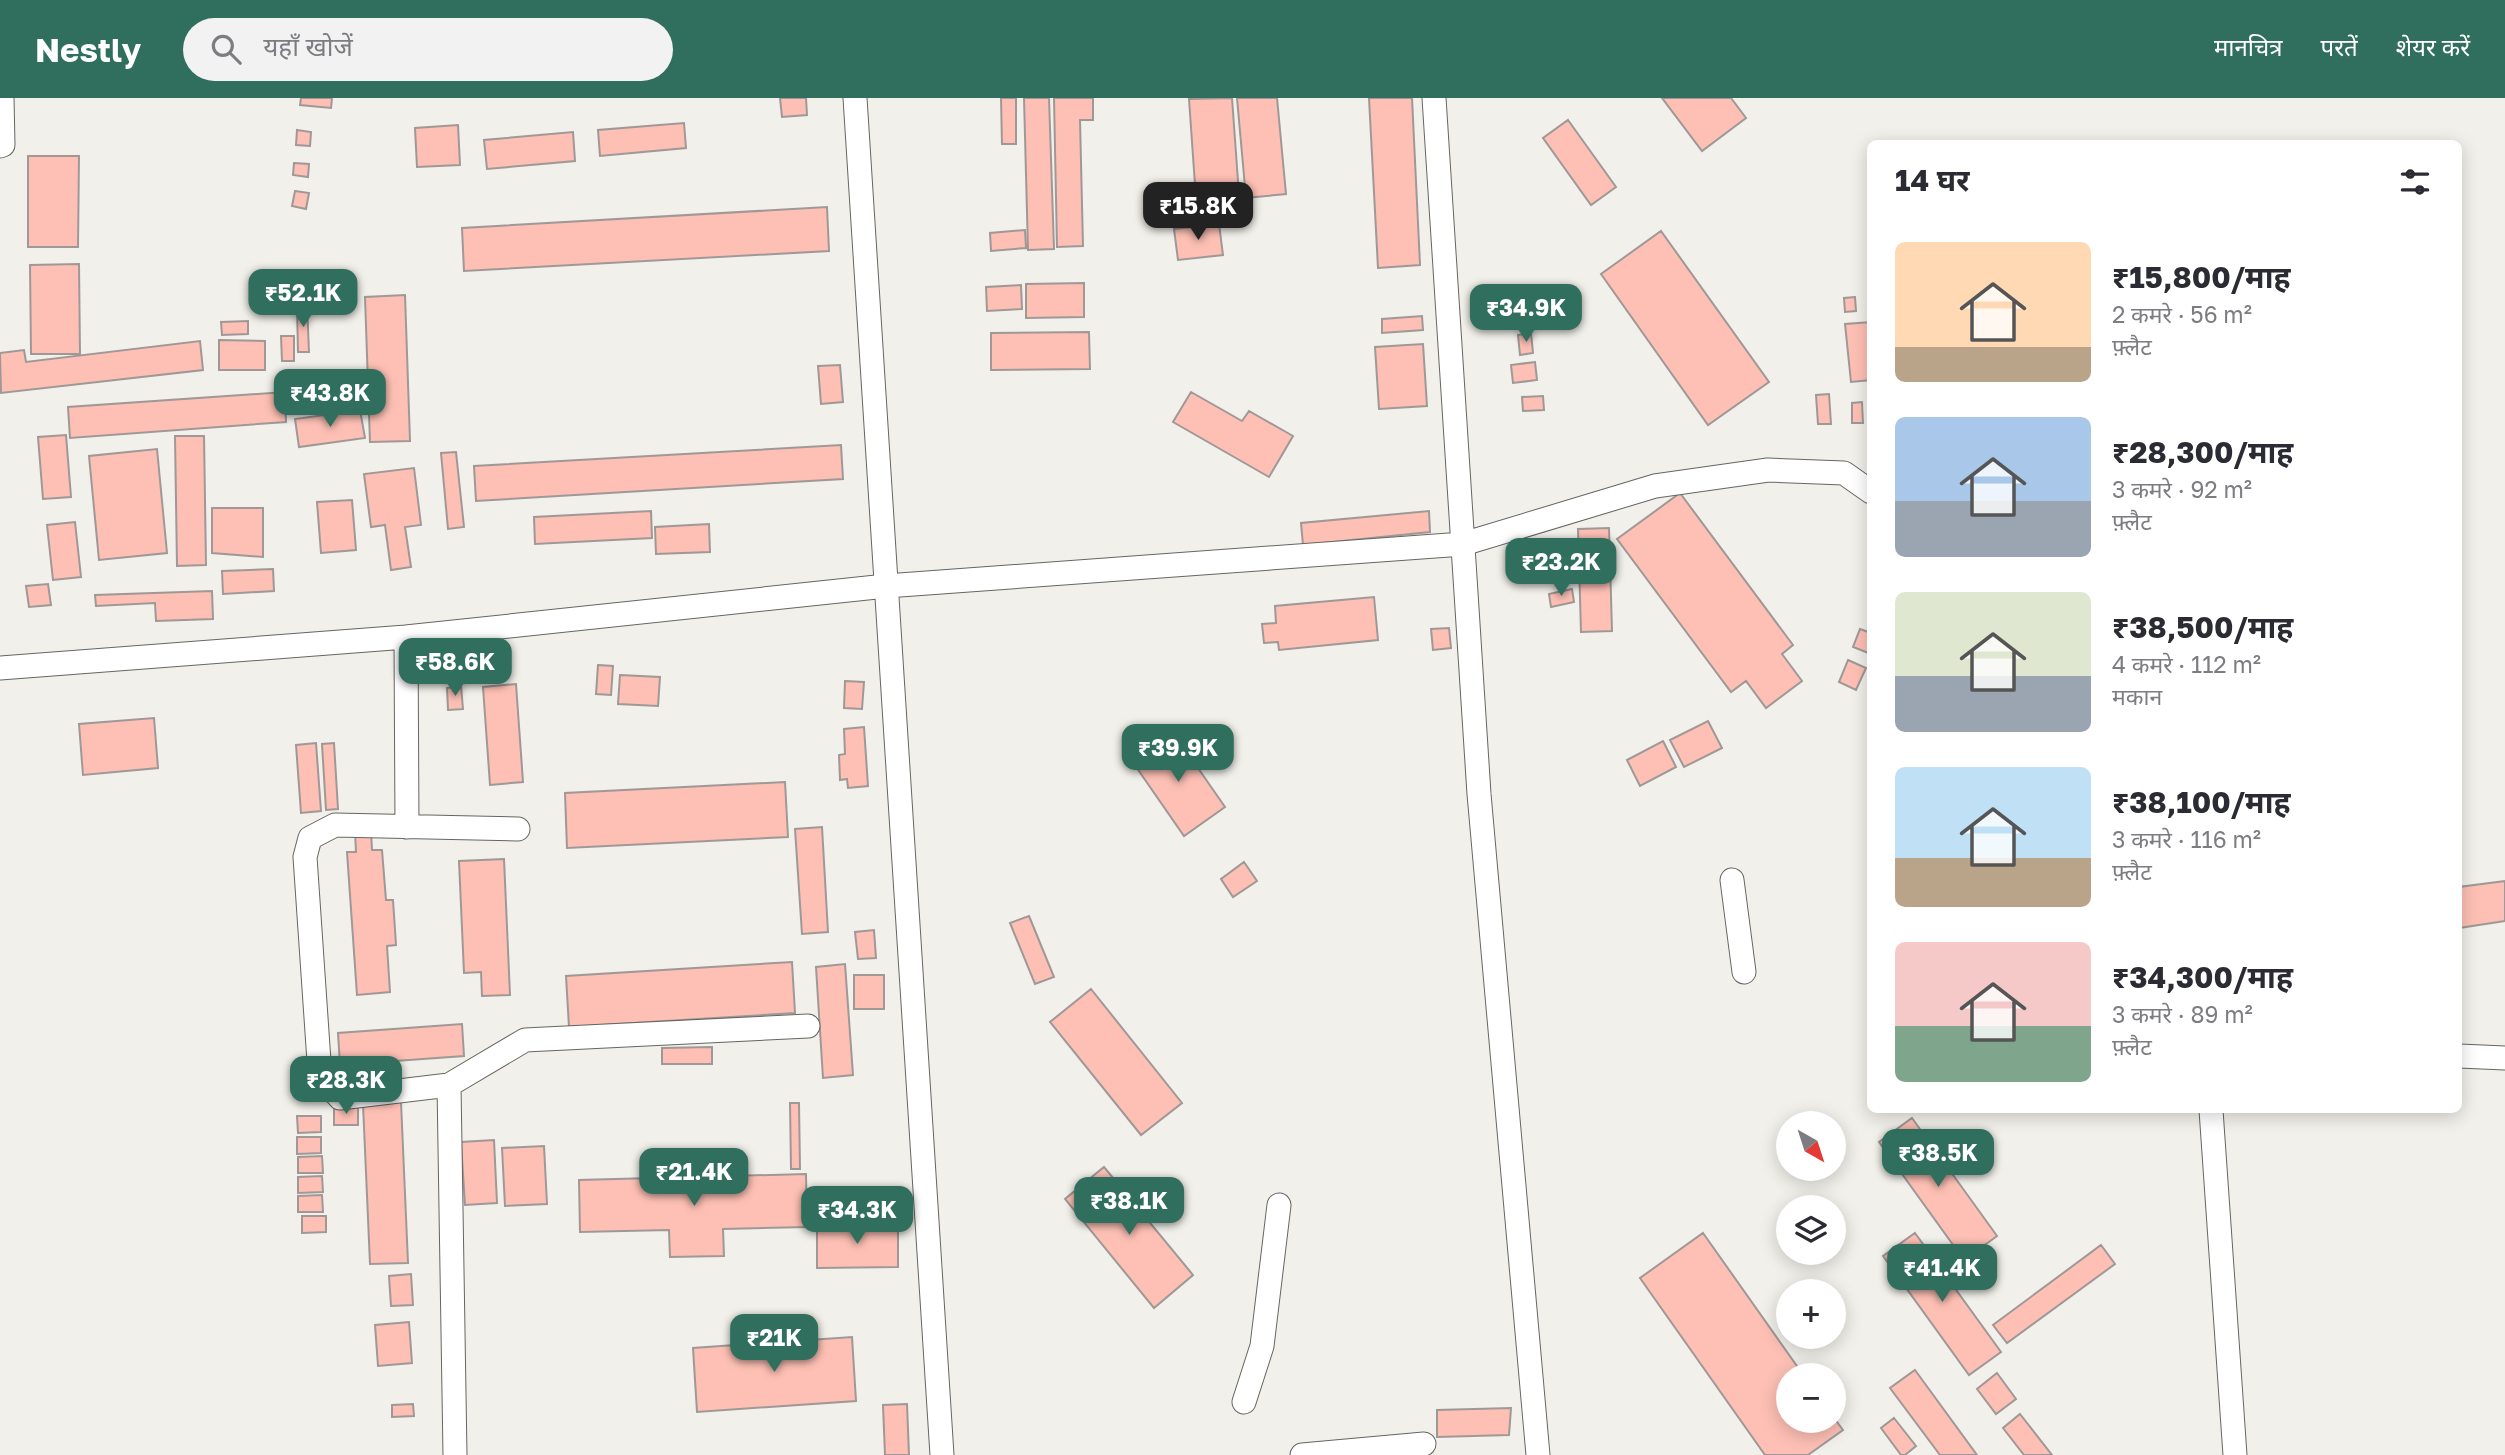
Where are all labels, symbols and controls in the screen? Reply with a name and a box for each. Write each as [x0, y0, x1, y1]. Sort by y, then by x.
search box [183, 18, 673, 81]
text: Nestly [35, 30, 141, 69]
icon: search [207, 30, 245, 68]
text: यहाँ खोजें [263, 31, 353, 62]
text: मानचित्र [2214, 32, 2283, 61]
text: परतें [2321, 32, 2358, 61]
text: शेयर करें [2396, 32, 2470, 61]
text: 14 घर [1895, 162, 1969, 198]
icon: filters [2396, 163, 2434, 201]
pin: ₹15.8K [1141, 183, 1255, 242]
text: ₹15.8K [1159, 191, 1237, 219]
text: ₹15,800/माह [2112, 259, 2290, 295]
pin: ₹52.1K [246, 270, 360, 329]
icon: home [1951, 270, 2035, 354]
text: ₹52.1K [264, 278, 342, 306]
pin: ₹34.9K [1469, 285, 1583, 344]
text: ₹34.9K [1486, 293, 1566, 321]
text: 2 कमरे · 56 m² [2112, 300, 2252, 328]
text: फ़्लैट [2112, 332, 2152, 360]
pin: ₹43.8K [273, 370, 387, 429]
text: ₹43.8K [290, 378, 370, 406]
text: ₹28,300/माह [2112, 434, 2293, 470]
icon: home [1951, 445, 2035, 529]
text: 3 कमरे · 92 m² [2112, 475, 2252, 503]
text: फ़्लैट [2112, 507, 2152, 535]
pin: ₹23.2K [1504, 538, 1618, 598]
text: ₹23.2K [1521, 547, 1601, 575]
text: ₹38,500/माह [2112, 609, 2293, 645]
icon: home [1951, 620, 2035, 704]
pin: ₹58.6K [398, 638, 512, 698]
text: ₹58.6K [415, 647, 495, 675]
text: 4 कमरे · 112 m² [2112, 650, 2261, 678]
text: मकान [2112, 682, 2162, 710]
pin: ₹39.9K [1121, 724, 1235, 784]
text: ₹39.9K [1138, 733, 1218, 761]
text: ₹38,100/माह [2112, 784, 2290, 820]
icon: home [1951, 795, 2035, 879]
text: 3 कमरे · 116 m² [2112, 825, 2261, 853]
text: फ़्लैट [2112, 857, 2152, 885]
text: ₹34,300/माह [2112, 959, 2293, 995]
icon: home [1951, 970, 2035, 1054]
text: 3 कमरे · 89 m² [2112, 1000, 2253, 1028]
text: फ़्लैट [2112, 1032, 2152, 1060]
pin: ₹28.3K [289, 1056, 403, 1116]
text: ₹28.3K [306, 1065, 386, 1093]
north arrow [1776, 1111, 1846, 1181]
map controls [1776, 1111, 1846, 1433]
pin: ₹38.5K [1881, 1130, 1995, 1189]
text: ₹38.5K [1898, 1138, 1978, 1166]
pin: ₹21.4K [637, 1148, 751, 1208]
text: ₹21.4K [655, 1157, 733, 1185]
pin: ₹38.1K [1072, 1178, 1186, 1237]
pin: ₹34.3K [800, 1186, 914, 1246]
text: ₹38.1K [1090, 1186, 1168, 1214]
text: ₹34.3K [817, 1195, 897, 1223]
button: layers [1776, 1195, 1846, 1265]
pin: ₹41.4K [1885, 1244, 1999, 1304]
text: ₹41.4K [1903, 1253, 1981, 1281]
button: + [1776, 1279, 1846, 1349]
pin: ₹21K [733, 1314, 815, 1374]
text: ₹21K [746, 1323, 802, 1351]
button: − [1776, 1363, 1846, 1433]

